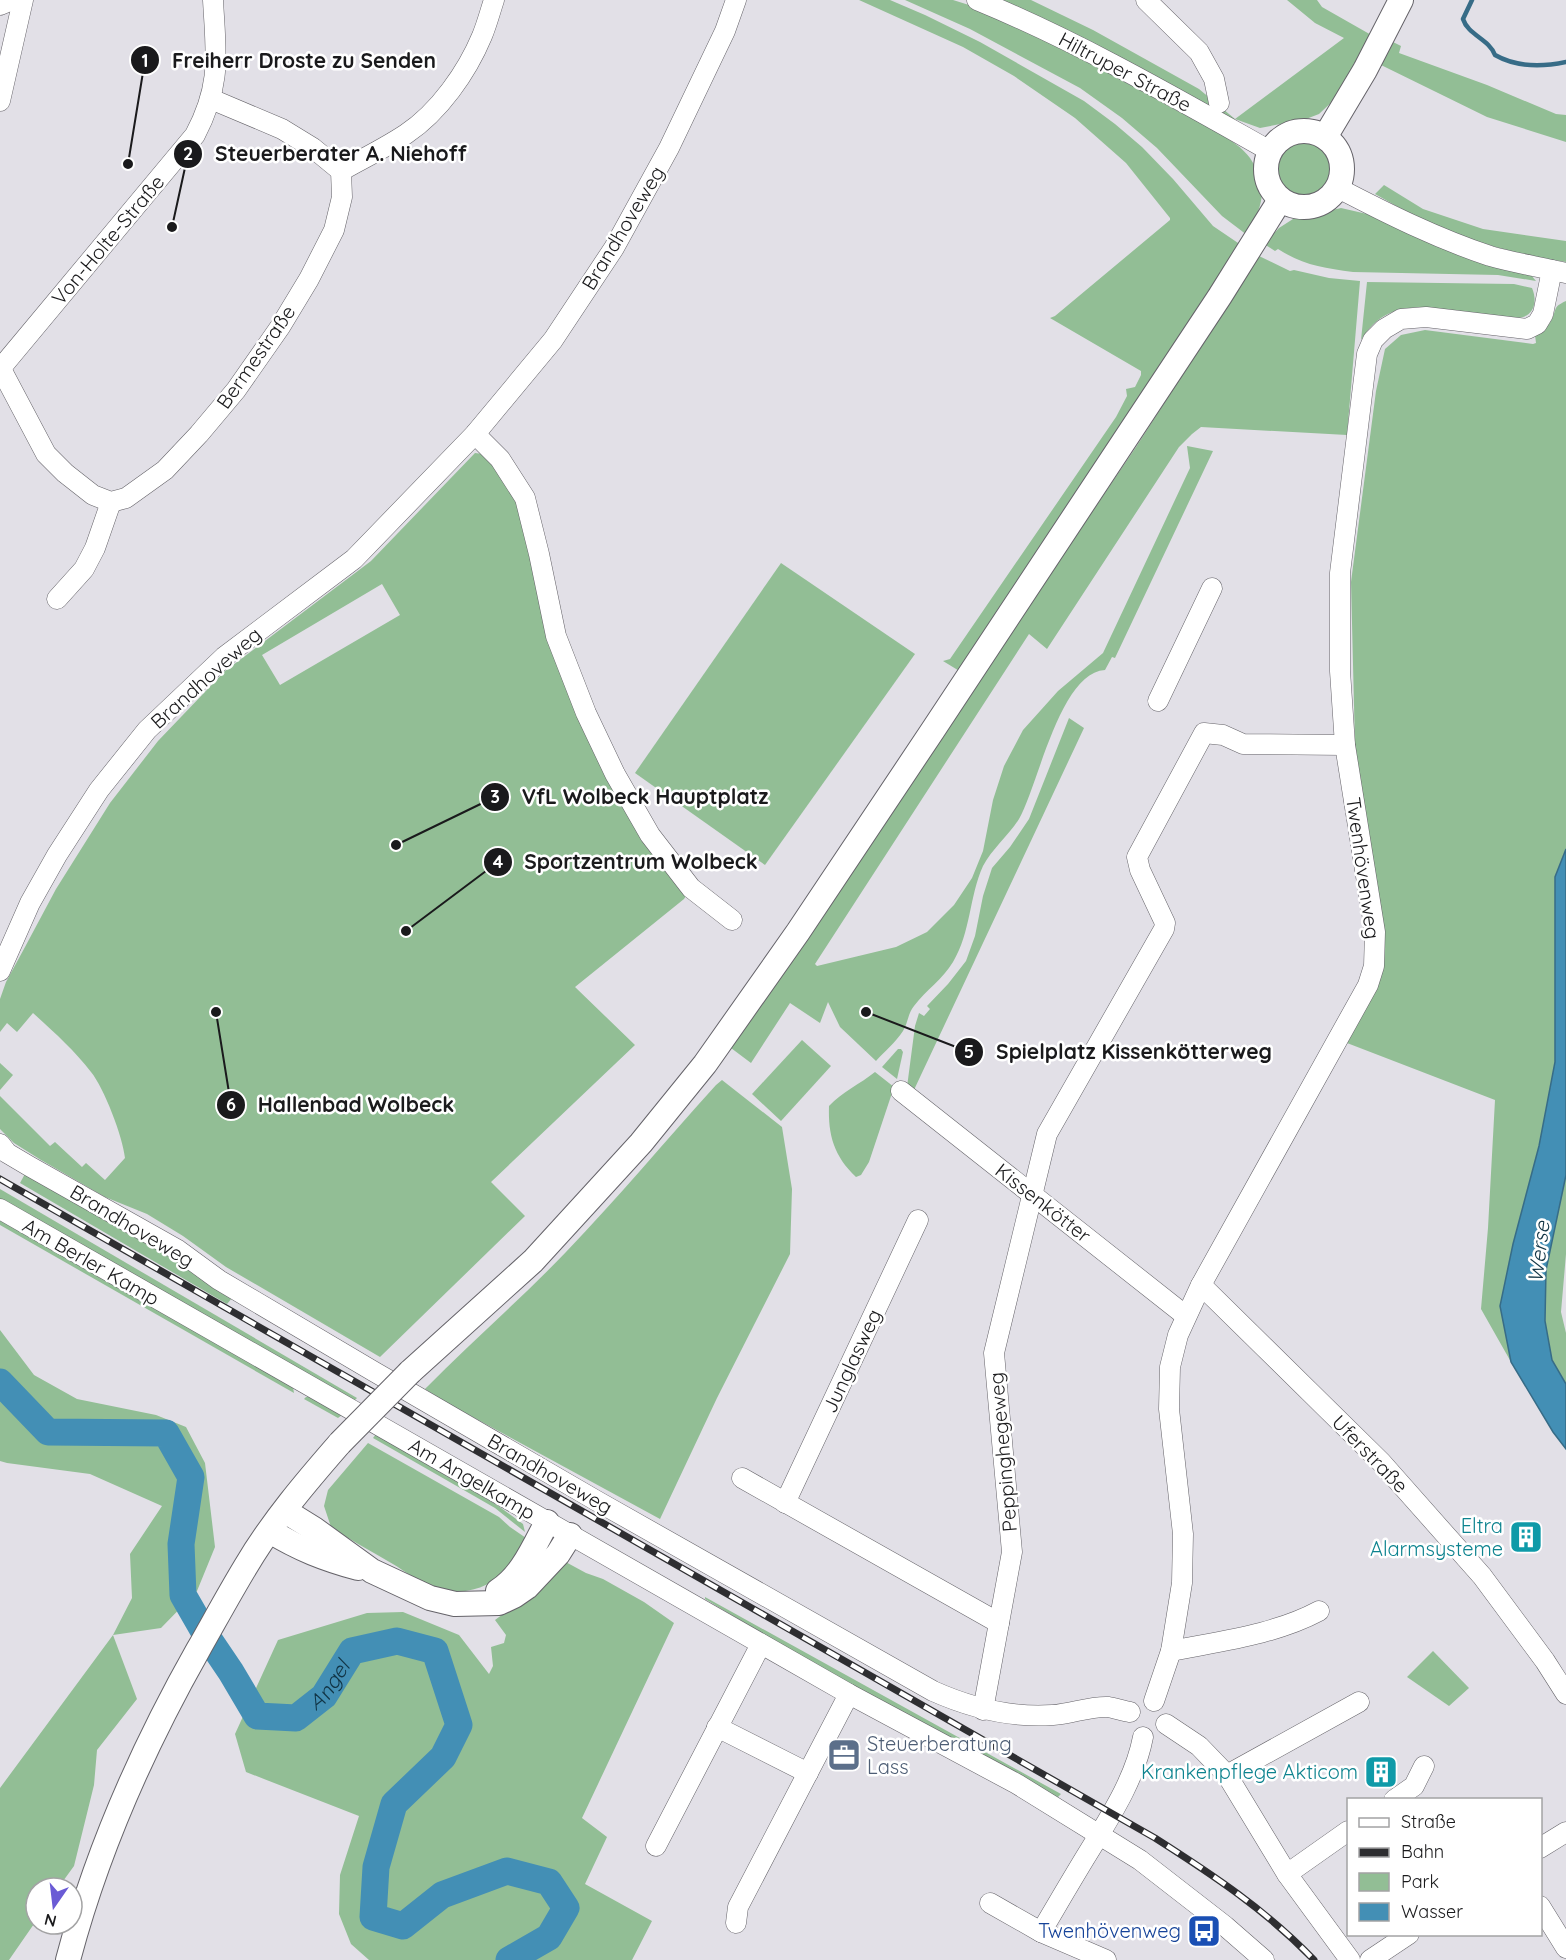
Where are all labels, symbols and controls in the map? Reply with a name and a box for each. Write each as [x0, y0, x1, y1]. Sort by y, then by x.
street label: Hiltruper Straße [1055, 26, 1196, 117]
callout: Freiherr Droste zu Senden [130, 41, 448, 80]
text: Freiherr Droste zu Senden [172, 47, 436, 73]
text: 1 [141, 49, 149, 72]
callout: Steuerberater A. Niehoff [173, 134, 479, 173]
text: Steuerberater A. Niehoff [215, 140, 468, 166]
text: 2 [183, 142, 193, 165]
street label: Brandhoveweg [576, 161, 669, 294]
street label: Von-Holte-Straße [46, 170, 169, 310]
street label: Bermestraße [211, 300, 300, 413]
street label: Brandhoveweg [145, 621, 266, 734]
callout: VfL Wolbeck Hauptplatz [480, 777, 781, 816]
text: VfL Wolbeck Hauptplatz [522, 783, 768, 809]
text: 3 [490, 785, 500, 808]
street label: Twenhövenweg [1341, 795, 1386, 940]
callout: Sportzentrum Wolbeck [483, 843, 770, 882]
text: Sportzentrum Wolbeck [524, 848, 758, 874]
text: 4 [493, 850, 504, 873]
callout: Spielplatz Kissenkötterweg [954, 1032, 1284, 1071]
text: Spielplatz Kissenkötterweg [996, 1038, 1272, 1064]
text: 5 [964, 1040, 974, 1063]
callout: Hallenbad Wolbeck [216, 1085, 466, 1124]
text: Hallenbad Wolbeck [258, 1091, 454, 1117]
text: 6 [226, 1093, 236, 1116]
street label: Kissenkötter [990, 1157, 1096, 1248]
street label: Brandhoveweg [66, 1179, 199, 1272]
street label: Am Berler Kamp [19, 1212, 164, 1311]
water label: Werse [1521, 1219, 1555, 1284]
street label: Junglasweg [817, 1305, 886, 1417]
street label: Peppinghegeweg [983, 1371, 1022, 1533]
street label: Uferstraße [1327, 1409, 1414, 1498]
street label: Brandhoveweg [483, 1428, 617, 1519]
street label: Am Angelkamp [404, 1432, 540, 1525]
place label: Eltra Alarmsysteme [1370, 1513, 1503, 1561]
building icon: Eltra Alarmsysteme [1508, 1519, 1544, 1555]
water label: Angel [303, 1653, 356, 1715]
place label: Steuerberatung Lass [867, 1731, 1012, 1779]
office icon: Steuerberatung Lass [826, 1737, 862, 1773]
building icon: Krankenpflege Akticom [1363, 1754, 1399, 1790]
place label: Krankenpflege Akticom [1141, 1759, 1358, 1784]
legend [1347, 1798, 1542, 1936]
text: Straße [1401, 1810, 1456, 1833]
text: Bahn [1401, 1840, 1444, 1863]
text: Park [1401, 1870, 1439, 1893]
north arrow [24, 1876, 84, 1936]
text: Wasser [1401, 1900, 1463, 1923]
text: N [42, 1909, 58, 1932]
bus stop icon: Twenhövenweg [1186, 1913, 1222, 1949]
place label: Twenhövenweg [1038, 1918, 1181, 1943]

